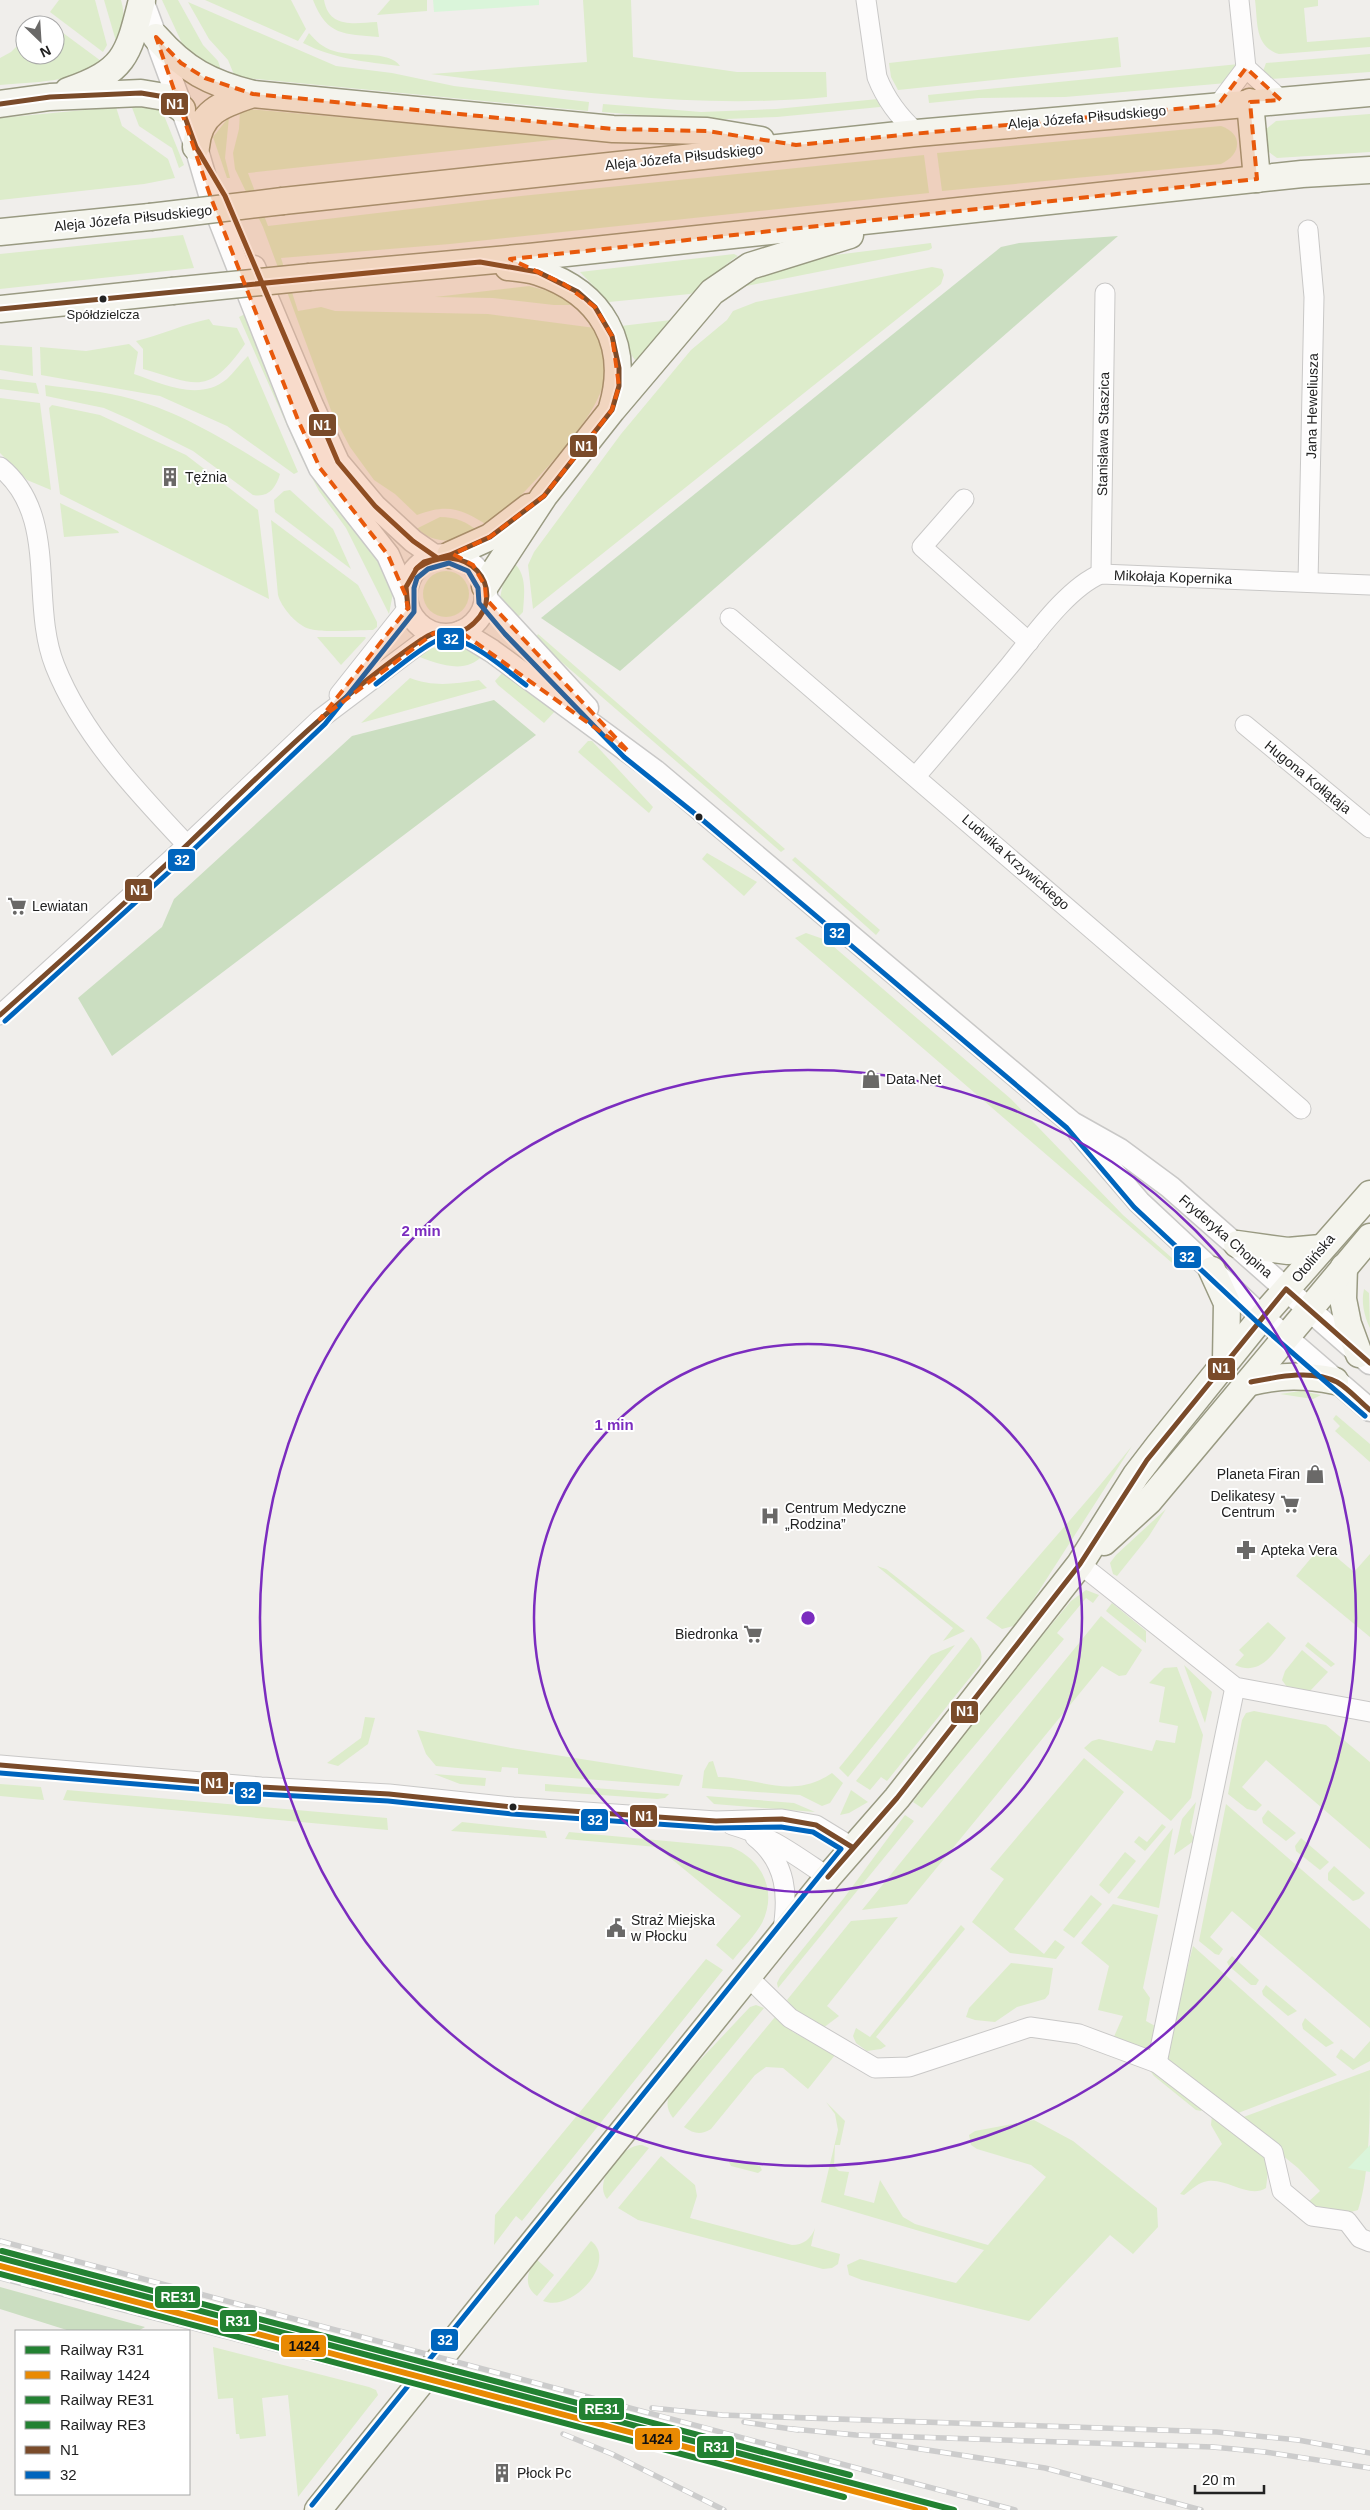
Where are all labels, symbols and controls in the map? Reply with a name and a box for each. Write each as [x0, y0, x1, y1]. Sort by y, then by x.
north arrow [15, 15, 65, 65]
text: N [38, 42, 53, 61]
line badge: N1 [160, 92, 189, 116]
text: N1 [166, 96, 184, 112]
street label: Aleja Józefa Piłsudskiego [1007, 102, 1167, 132]
street label: Aleja Józefa Piłsudskiego [604, 141, 764, 173]
street label: Aleja Józefa Piłsudskiego [53, 202, 213, 234]
marker: Spółdzielcza [98, 294, 108, 304]
place label: Spółdzielcza [67, 307, 140, 322]
street label: Jana Heweliusza [1303, 353, 1321, 459]
street label: Stanisława Staszica [1094, 371, 1112, 496]
line badge: N1 [308, 413, 337, 437]
text: N1 [313, 417, 331, 433]
line badge: N1 [569, 434, 598, 458]
text: N1 [575, 438, 593, 454]
building icon: Tężnia [159, 466, 181, 488]
place label: Tężnia [185, 469, 227, 485]
street label: Mikołaja Kopernika [1114, 567, 1233, 587]
line badge: 32 [436, 627, 465, 651]
text: 32 [443, 631, 459, 647]
street label: Hugona Kołłątaja [1262, 737, 1355, 817]
street label: Ludwika Krzywickiego [959, 811, 1073, 913]
unlabelled marker [694, 812, 704, 822]
line badge: 32 [167, 848, 196, 872]
text: 32 [174, 852, 190, 868]
line badge: N1 [124, 878, 153, 902]
text: N1 [130, 882, 148, 898]
supermarket icon: Lewiatan [6, 895, 28, 917]
place label: Lewiatan [32, 898, 88, 914]
line badge: 32 [823, 922, 851, 946]
text: 32 [829, 925, 845, 941]
shop icon: Data Net [860, 1068, 882, 1090]
place label: Data Net [886, 1071, 941, 1087]
street label: Fryderyka Chopina [1176, 1191, 1276, 1281]
text: 2 min [401, 1222, 441, 1239]
street label: Otolińska [1288, 1230, 1338, 1285]
line badge: 32 [1173, 1245, 1202, 1269]
text: 32 [1179, 1249, 1195, 1265]
line badge: N1 [1207, 1357, 1236, 1381]
text: N1 [1212, 1360, 1230, 1376]
text: 1 min [594, 1416, 634, 1433]
shop icon: Planeta Firan [1304, 1463, 1326, 1485]
place label: Planeta Firan [1217, 1466, 1300, 1482]
place label: Delikatesy Centrum [1210, 1488, 1275, 1520]
supermarket icon: Delikatesy Centrum [1279, 1493, 1301, 1515]
place label: Centrum Medyczne „Rodzina” [785, 1500, 907, 1532]
hospital icon: Centrum Medyczne „Rodzina” [759, 1505, 781, 1527]
pharmacy icon: Apteka Vera [1235, 1539, 1257, 1561]
place label: Apteka Vera [1261, 1542, 1337, 1558]
centre of rings [799, 1609, 817, 1627]
supermarket icon: Biedronka [742, 1623, 764, 1645]
place label: Biedronka [675, 1626, 738, 1642]
line badge: N1 [950, 1700, 979, 1724]
text: N1 [956, 1703, 974, 1719]
line badge: N1 [200, 1771, 229, 1795]
text: N1 [205, 1775, 223, 1791]
line badge: 32 [234, 1781, 262, 1805]
text: 32 [240, 1785, 256, 1801]
unlabelled marker [508, 1802, 518, 1812]
line badge: N1 [629, 1804, 658, 1828]
line badge: 32 [580, 1808, 609, 1832]
text: N1 [635, 1808, 653, 1824]
text: 32 [587, 1812, 603, 1828]
place label: Straż Miejska w Płocku [630, 1912, 715, 1944]
public building icon: Straż Miejska w Płocku [605, 1917, 627, 1939]
line badge: RE31 [154, 2285, 201, 2309]
text: RE31 [160, 2289, 196, 2305]
line badge: R31 [219, 2309, 258, 2333]
text: R31 [225, 2313, 251, 2329]
line badge: 32 [430, 2328, 459, 2352]
legend [15, 2330, 190, 2495]
text: 32 [437, 2332, 453, 2348]
line badge: 1424 [280, 2334, 327, 2358]
text: 1424 [288, 2338, 320, 2354]
text: Railway R31 [60, 2341, 144, 2358]
text: Railway 1424 [60, 2366, 150, 2383]
text: Railway RE31 [60, 2391, 154, 2408]
line badge: RE31 [578, 2397, 625, 2421]
text: RE31 [584, 2401, 620, 2417]
text: Railway RE3 [60, 2416, 146, 2433]
line badge: 1424 [634, 2427, 681, 2451]
text: 1424 [641, 2431, 673, 2447]
line badge: R31 [696, 2435, 735, 2459]
text: R31 [703, 2439, 729, 2455]
text: N1 [60, 2441, 79, 2458]
building icon: Płock Pc [491, 2462, 513, 2484]
scale bar [1195, 2462, 1264, 2494]
place label: Płock Pc [517, 2465, 571, 2481]
text: 32 [60, 2466, 77, 2483]
text: 20 m [1202, 2471, 1235, 2488]

